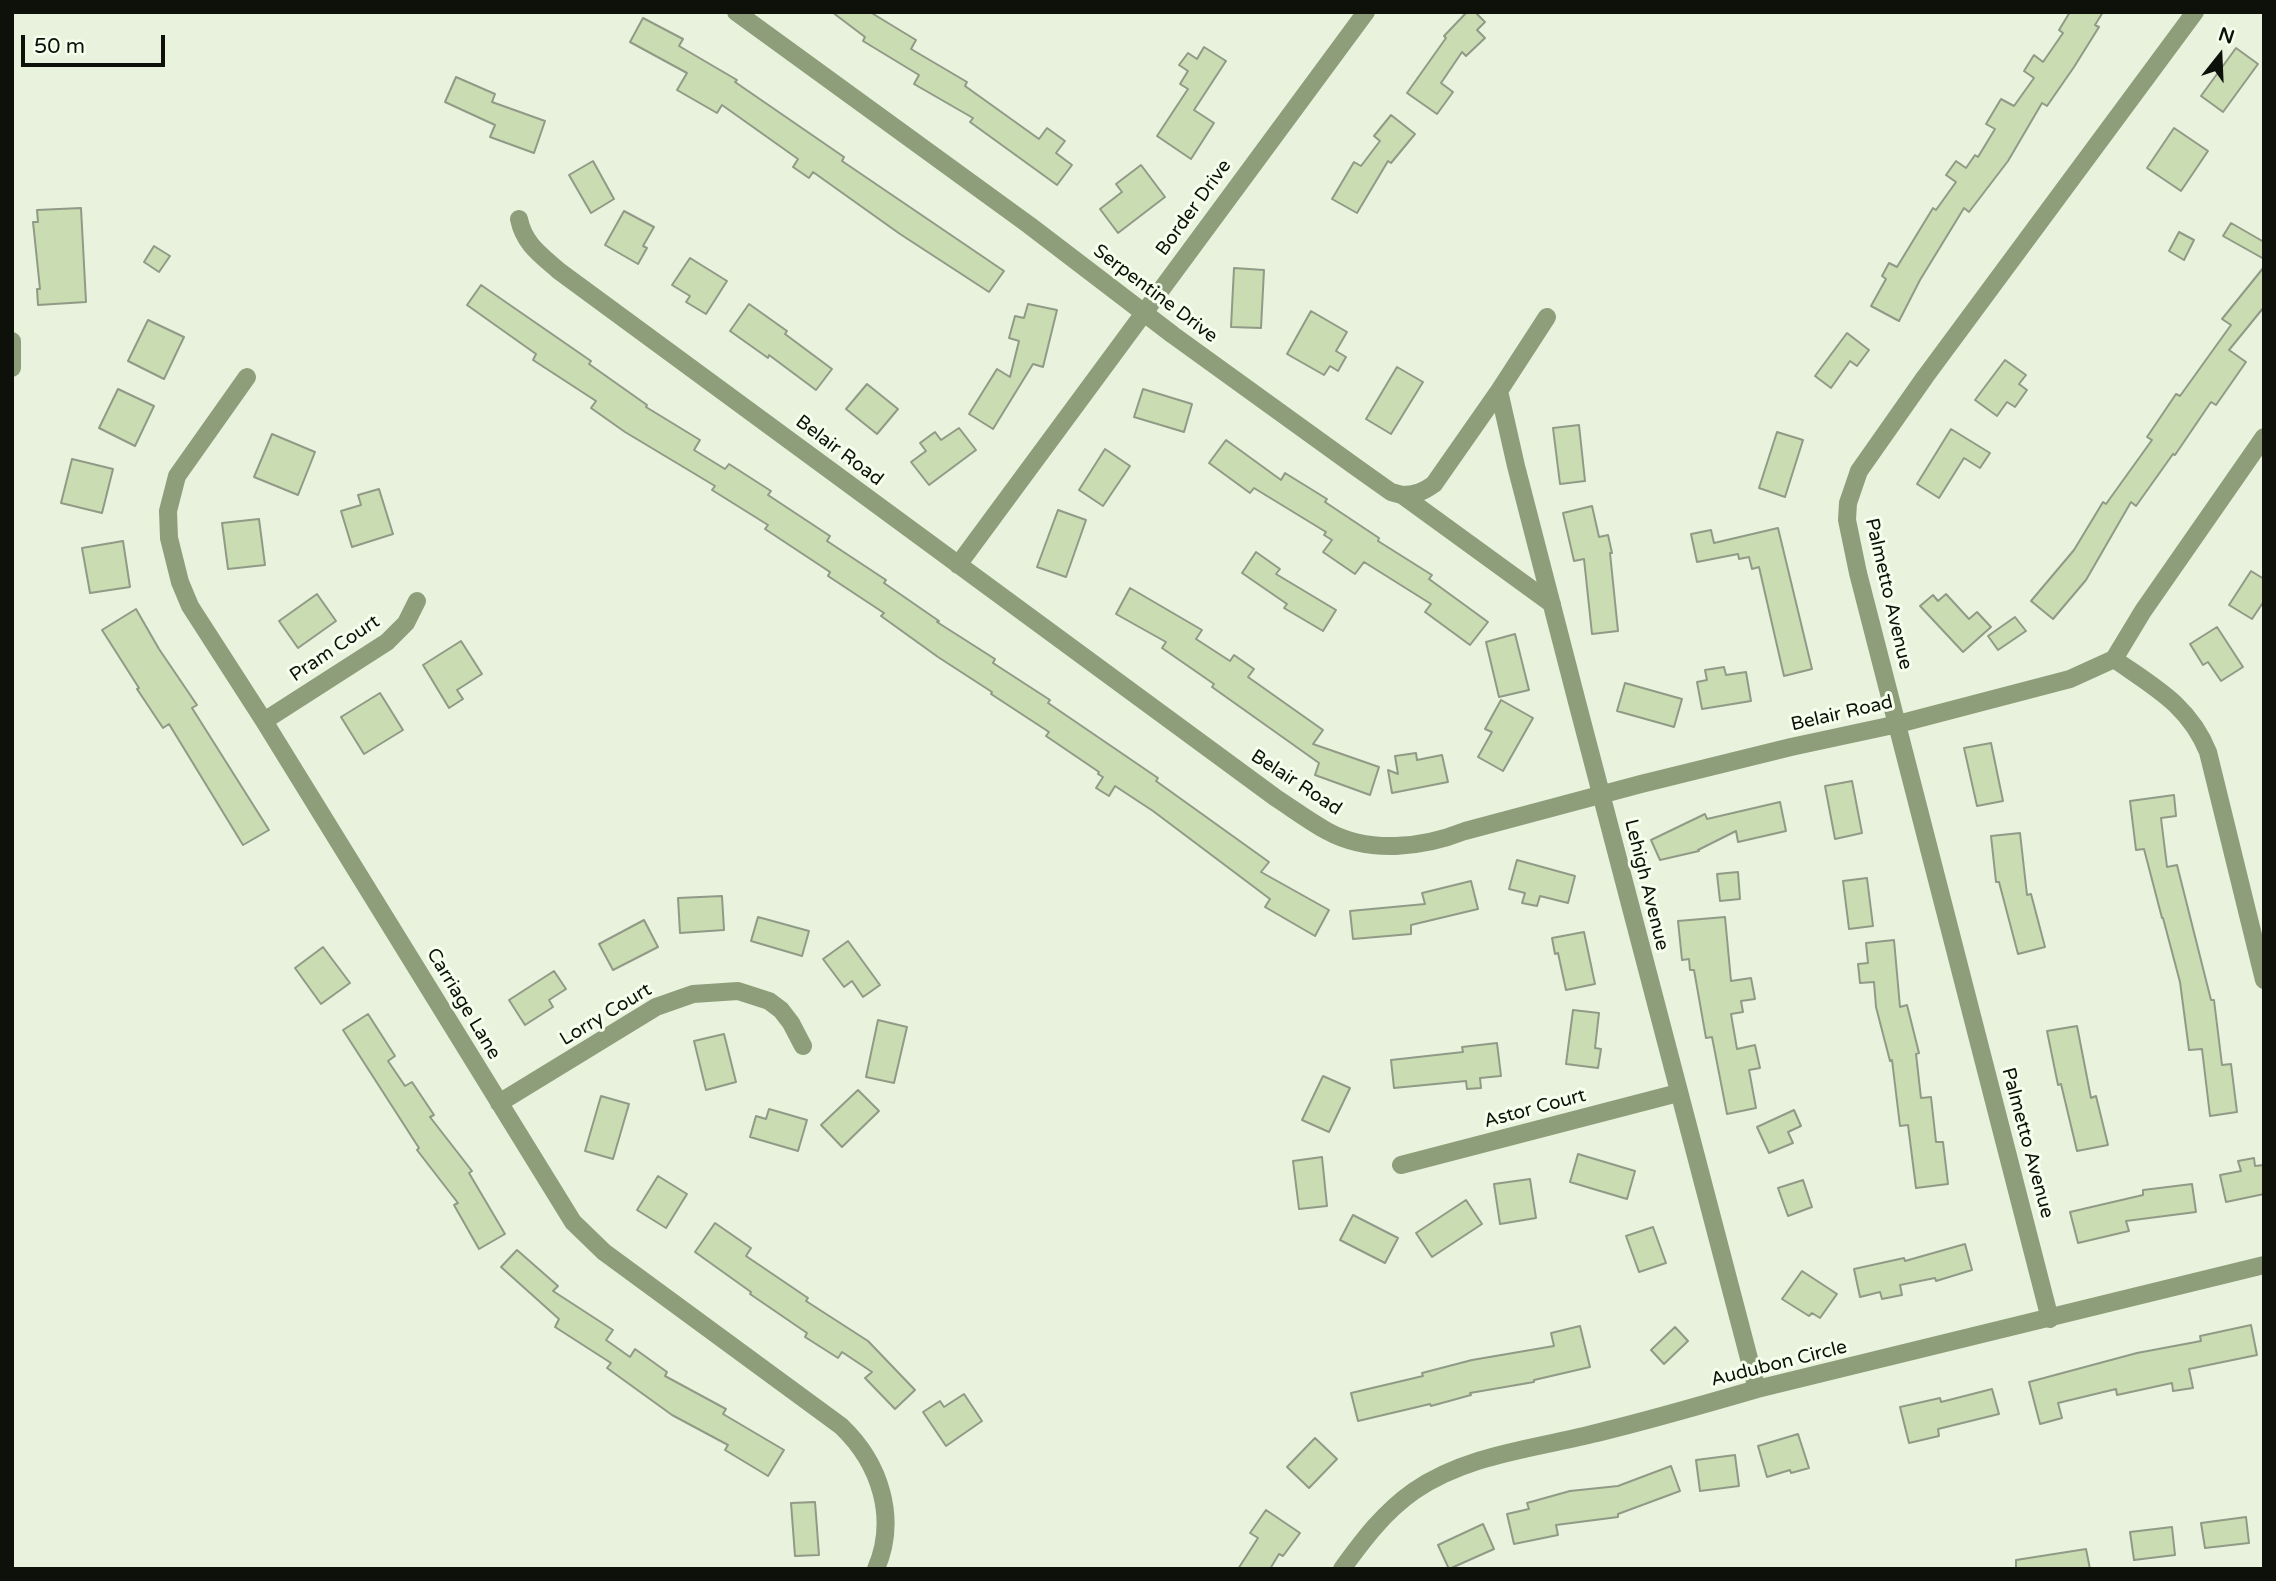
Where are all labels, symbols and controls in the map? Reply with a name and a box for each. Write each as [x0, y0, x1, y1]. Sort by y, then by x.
scale bar [24, 21, 168, 65]
north arrow [2185, 21, 2255, 91]
text: N [2216, 23, 2237, 49]
text: 50 m [34, 34, 85, 59]
street label: Border Drive [1151, 155, 1237, 261]
street label: Serpentine Drive [1088, 240, 1222, 348]
street label: Belair Road [791, 411, 887, 491]
street label: Palmetto Avenue [1859, 516, 1917, 672]
street label: Pram Court [286, 611, 384, 687]
street label: Belair Road [1789, 691, 1895, 737]
street label: Belair Road [1246, 745, 1346, 821]
street label: Lehigh Avenue [1619, 817, 1673, 953]
street label: Carriage Lane [421, 944, 505, 1064]
street label: Lorry Court [556, 979, 656, 1051]
street label: Palmetto Avenue [1996, 1065, 2058, 1221]
street label: Astor Court [1481, 1084, 1589, 1134]
street label: Audubon Circle [1709, 1336, 1849, 1392]

